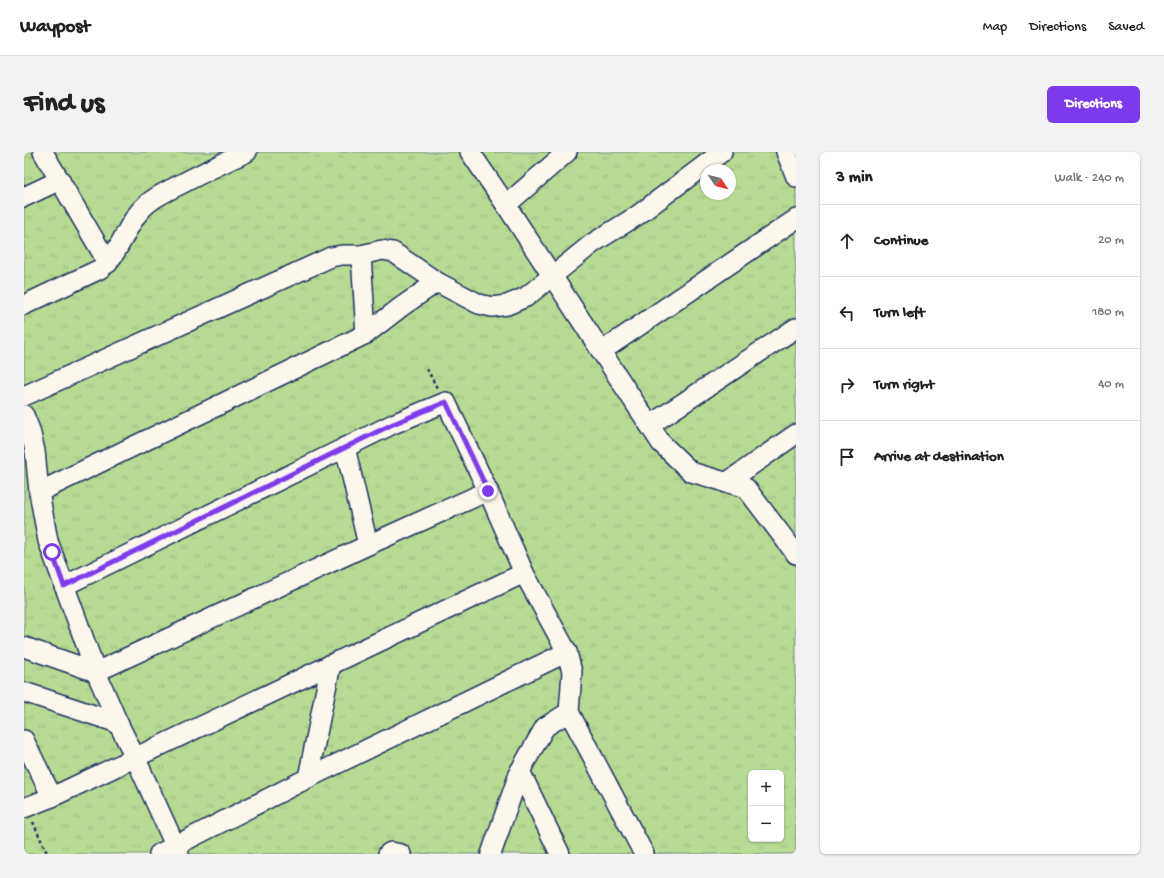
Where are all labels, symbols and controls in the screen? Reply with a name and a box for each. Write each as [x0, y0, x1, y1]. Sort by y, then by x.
text: Waypost [20, 16, 90, 39]
text: Map [983, 19, 1007, 36]
text: Directions [1029, 19, 1086, 36]
text: Saved [1108, 19, 1144, 36]
button: Directions [1047, 86, 1140, 123]
text: Find us [24, 88, 104, 121]
north arrow [700, 164, 736, 200]
text: 3 min [836, 168, 873, 188]
text: Walk · 240 m [1055, 171, 1124, 186]
icon: ahead [836, 230, 858, 252]
text: Continue [874, 232, 928, 250]
text: 20 m [1098, 233, 1124, 248]
icon: left [836, 302, 858, 324]
text: Turn left [874, 304, 925, 322]
text: 180 m [1092, 305, 1124, 320]
icon: right [836, 374, 858, 396]
text: Turn right [874, 376, 934, 394]
text: 40 m [1098, 377, 1124, 392]
icon: arrive [836, 446, 858, 468]
text: Arrive at destination [874, 448, 1004, 466]
route end [479, 482, 497, 500]
route start [43, 543, 61, 561]
map controls [748, 770, 784, 842]
button: + [748, 770, 784, 806]
button: − [748, 806, 784, 842]

